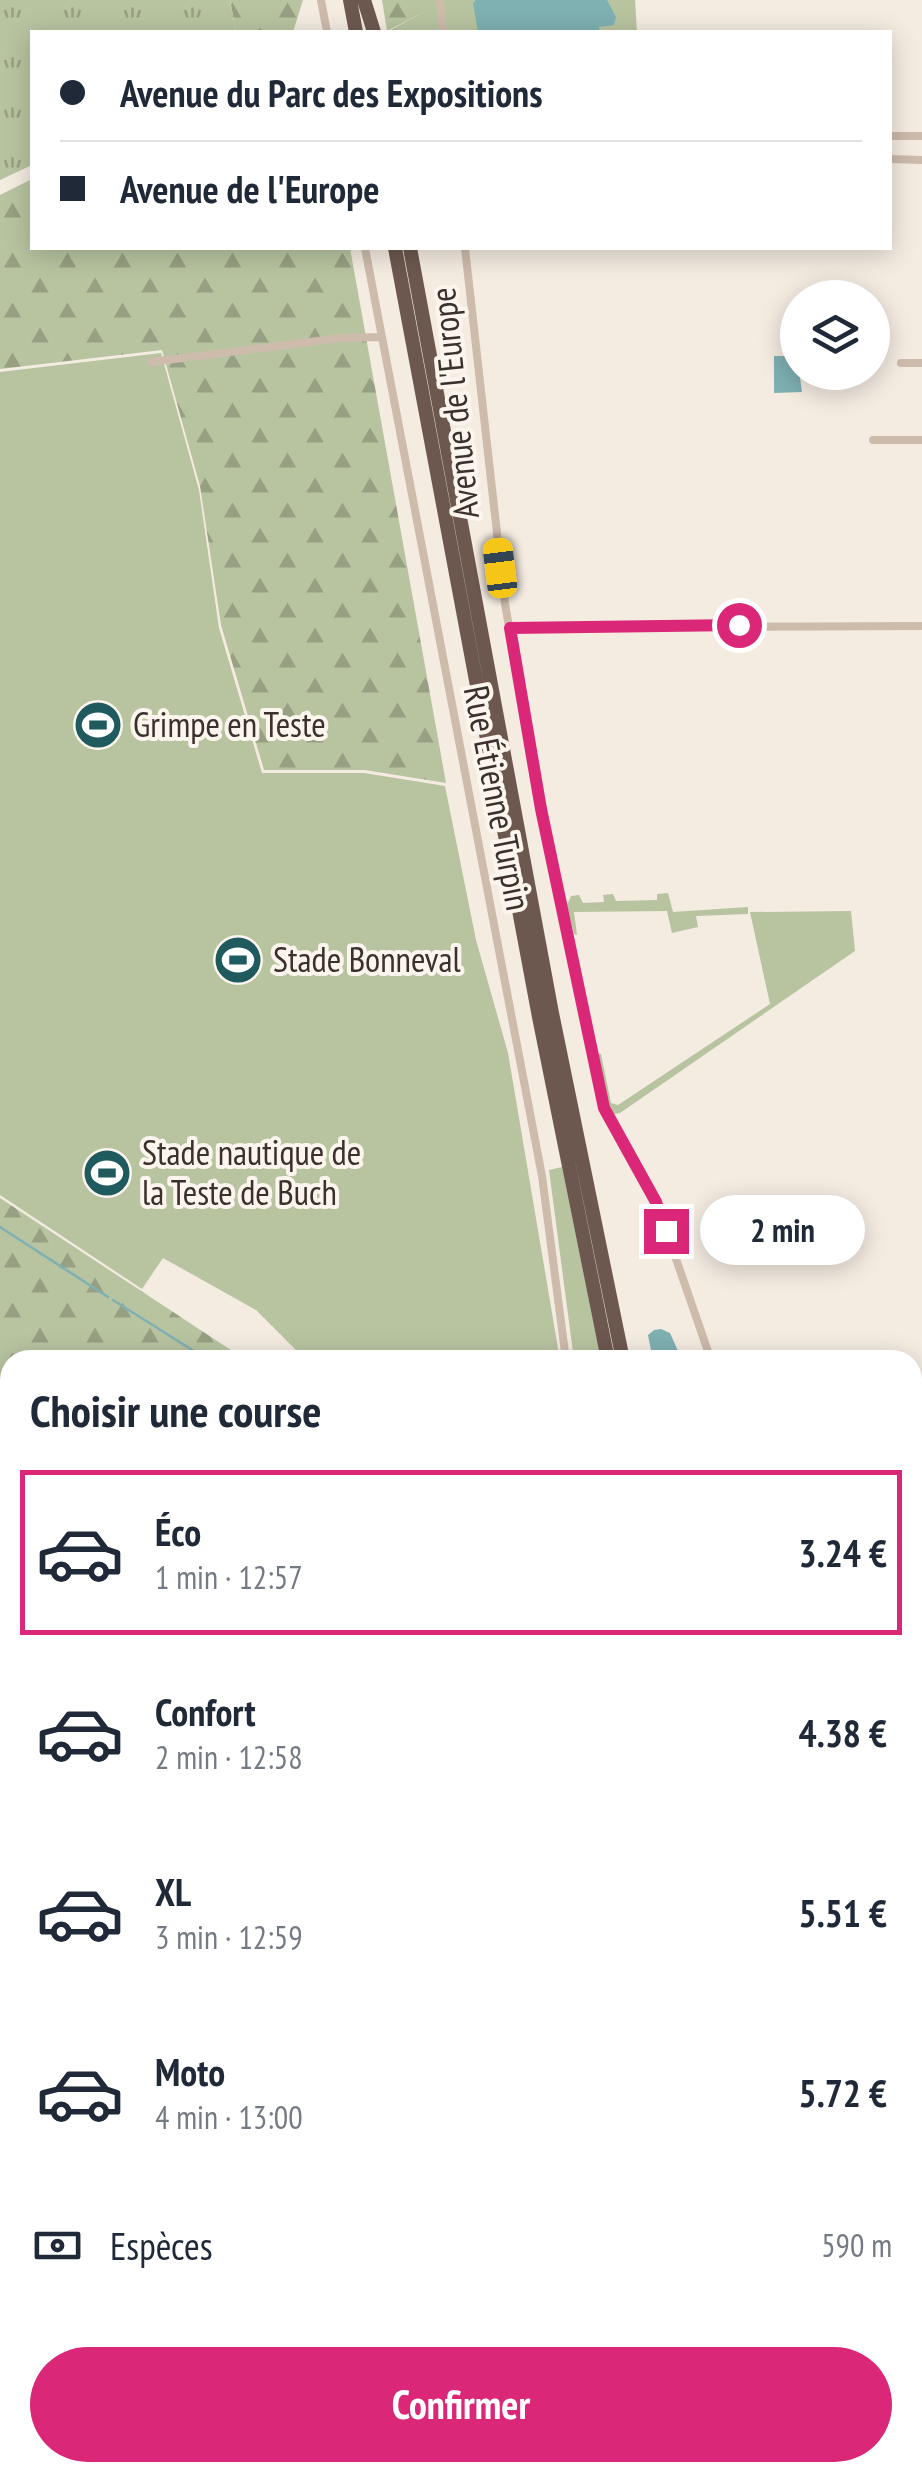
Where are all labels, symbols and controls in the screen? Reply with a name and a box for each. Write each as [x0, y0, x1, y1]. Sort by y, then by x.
text: Avenue du Parc des Expositions [120, 68, 542, 117]
text: Avenue de l'Europe [120, 164, 380, 213]
map controls [780, 280, 890, 390]
button: layers [780, 280, 890, 390]
street label: Avenue de l'Europe [419, 285, 489, 521]
car [481, 536, 519, 600]
route start [717, 603, 762, 648]
street label: Rue Étienne Turpin [454, 682, 542, 914]
sports icon: Grimpe en Teste [72, 699, 124, 751]
place label: Grimpe en Teste [133, 701, 326, 747]
sports icon: Stade Bonneval [212, 934, 264, 986]
place label: Stade Bonneval [273, 936, 461, 982]
place label: Stade nautique de la Teste de Buch [142, 1129, 361, 1215]
sports icon: Stade nautique de la Teste de Buch [81, 1147, 133, 1199]
callout: 2 min [701, 1196, 866, 1266]
route end [644, 1209, 689, 1254]
text: 2 min [750, 1209, 815, 1251]
text: Choisir une course [30, 1381, 321, 1439]
text: Éco [155, 1507, 201, 1556]
icon: car [35, 1508, 125, 1598]
text: 3.24 € [798, 1528, 887, 1577]
text: 1 min · 12:57 [155, 1556, 303, 1598]
text: Confort [155, 1687, 255, 1736]
icon: car [35, 1688, 125, 1778]
text: 4.38 € [798, 1708, 887, 1757]
text: 2 min · 12:58 [155, 1736, 303, 1778]
text: XL [155, 1867, 191, 1916]
icon: car [35, 1868, 125, 1958]
text: 5.51 € [798, 1888, 887, 1937]
text: 3 min · 12:59 [155, 1916, 303, 1958]
text: Moto [155, 2047, 225, 2096]
icon: car [35, 2048, 125, 2138]
text: 5.72 € [798, 2068, 887, 2117]
text: 4 min · 13:00 [155, 2096, 303, 2138]
icon: cash [30, 2218, 85, 2273]
text: Espèces [110, 2221, 213, 2270]
text: 590 m [821, 2224, 892, 2266]
button: Confirmer [30, 2347, 892, 2462]

